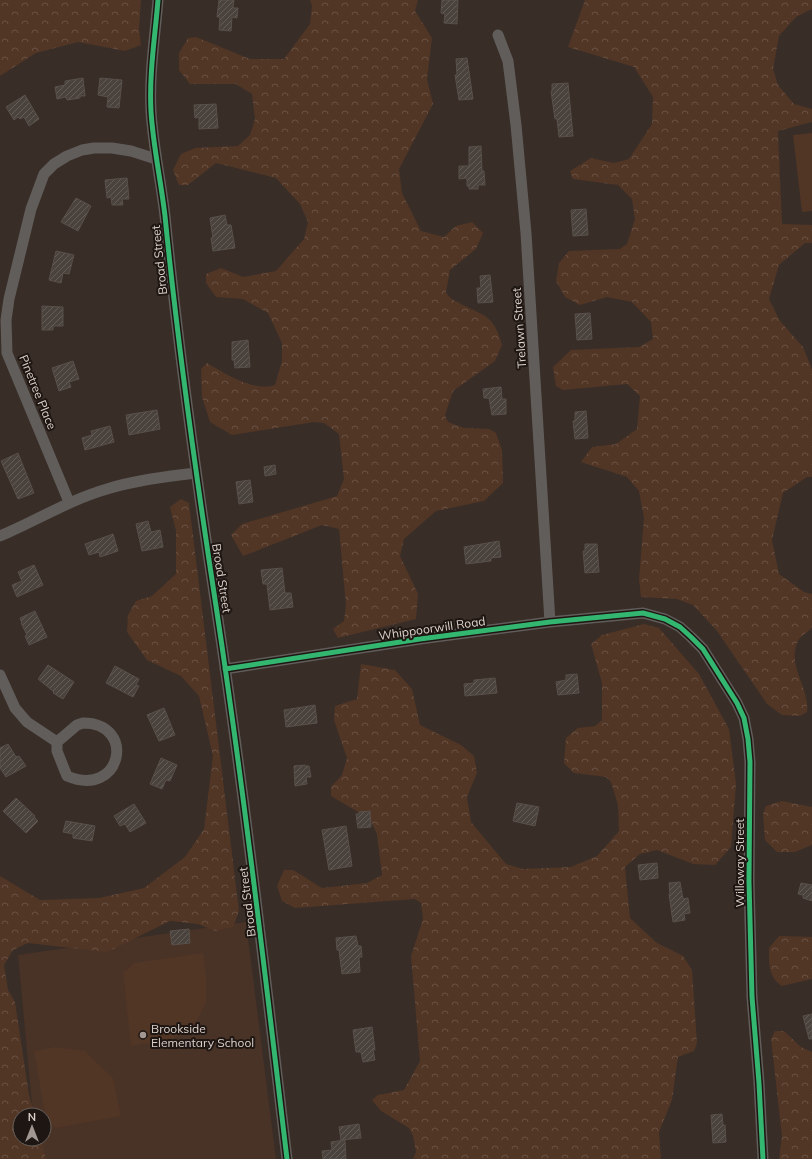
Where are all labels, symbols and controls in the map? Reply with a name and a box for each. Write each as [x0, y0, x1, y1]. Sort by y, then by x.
street label: Broad Street [148, 224, 170, 296]
street label: Trelawn Street [509, 287, 529, 369]
street label: Pinetree Place [16, 353, 60, 431]
street label: Broad Street [209, 542, 235, 614]
street label: Whippoorwill Road [378, 613, 486, 643]
street label: Willoway Street [732, 819, 747, 907]
street label: Broad Street [235, 866, 259, 938]
place label: Brookside Elementary School [151, 1021, 254, 1050]
marker: Brookside Elementary School [138, 1030, 148, 1040]
north arrow [12, 1107, 52, 1147]
text: N [28, 1110, 36, 1124]

